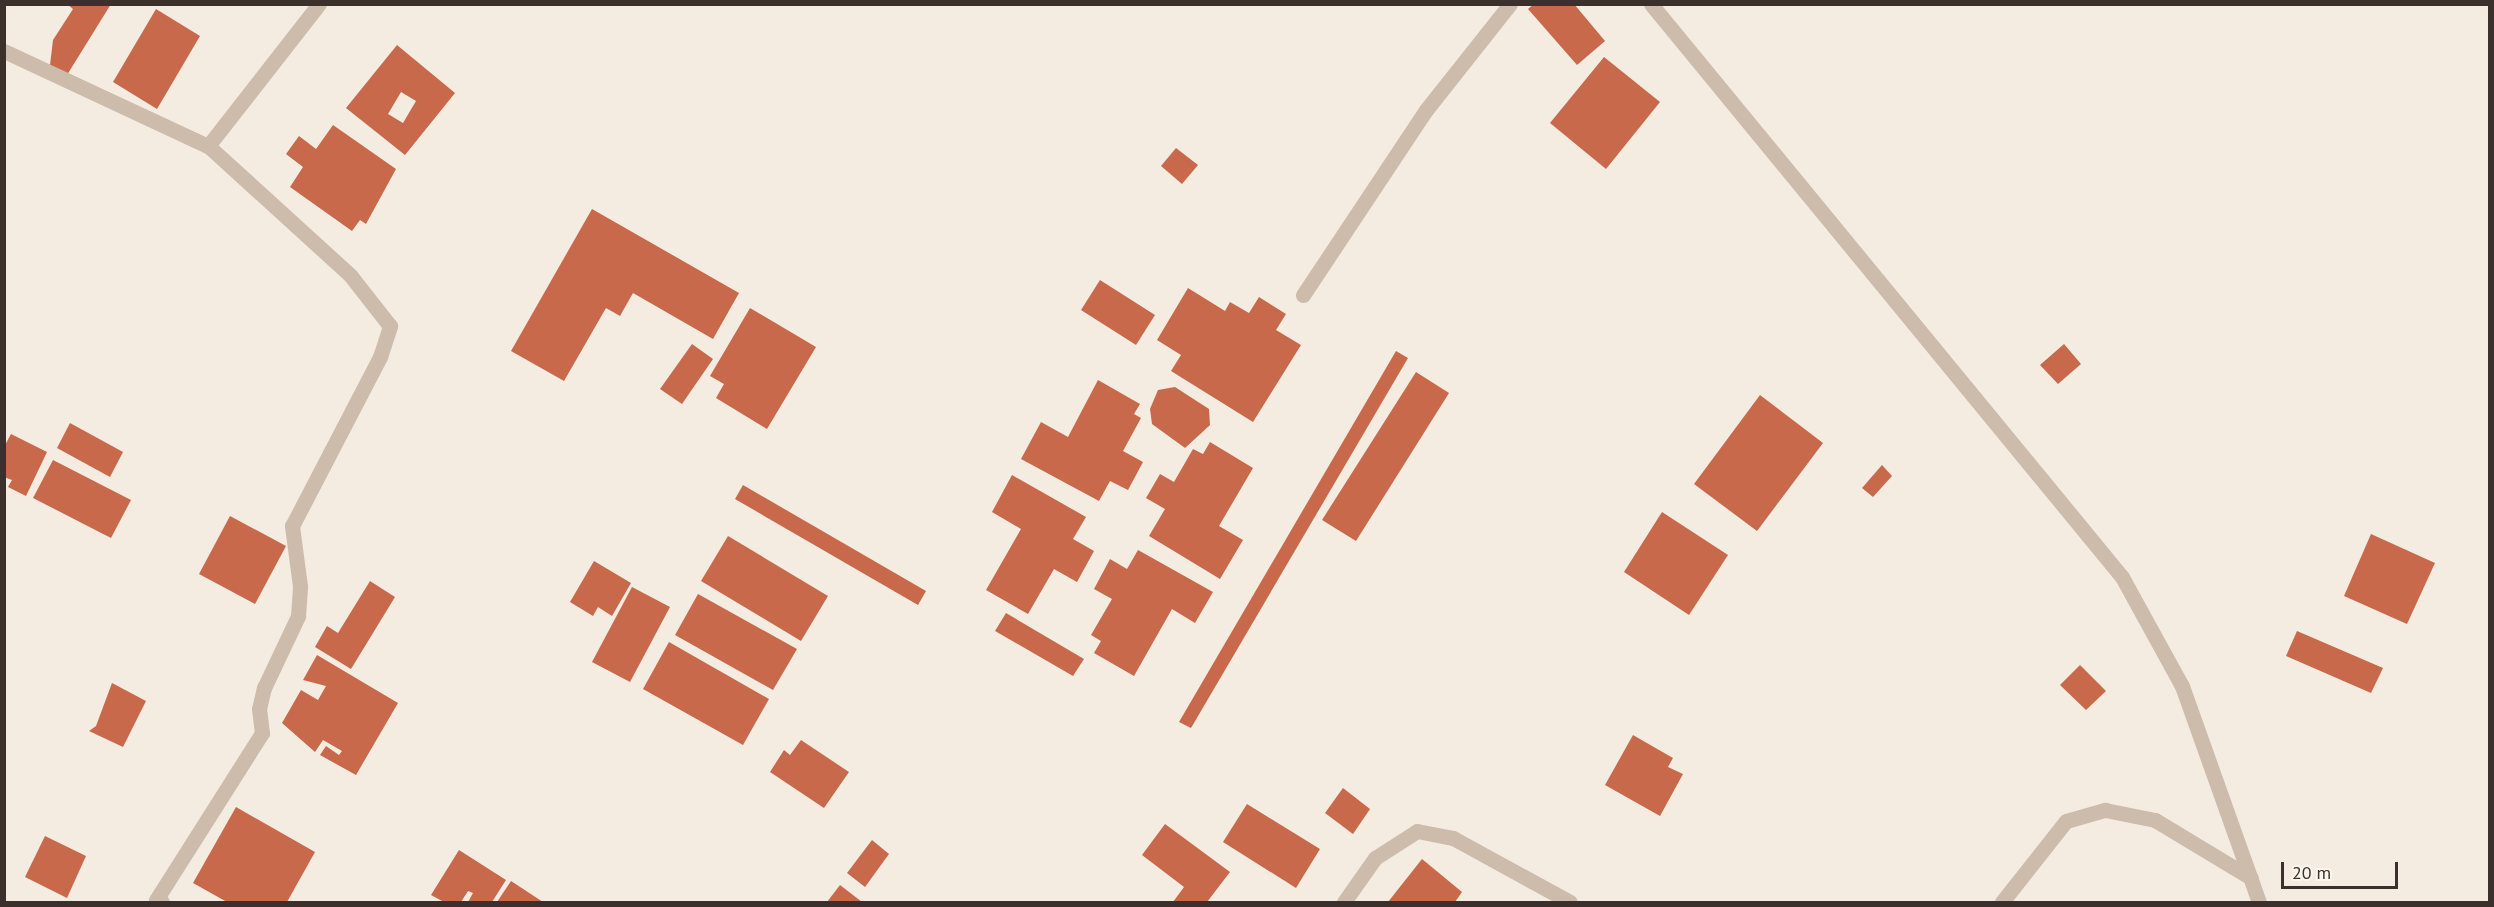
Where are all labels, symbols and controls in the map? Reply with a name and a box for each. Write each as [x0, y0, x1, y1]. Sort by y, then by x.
scale bar [2284, 850, 2401, 888]
text: 20 m [2292, 861, 2331, 884]

